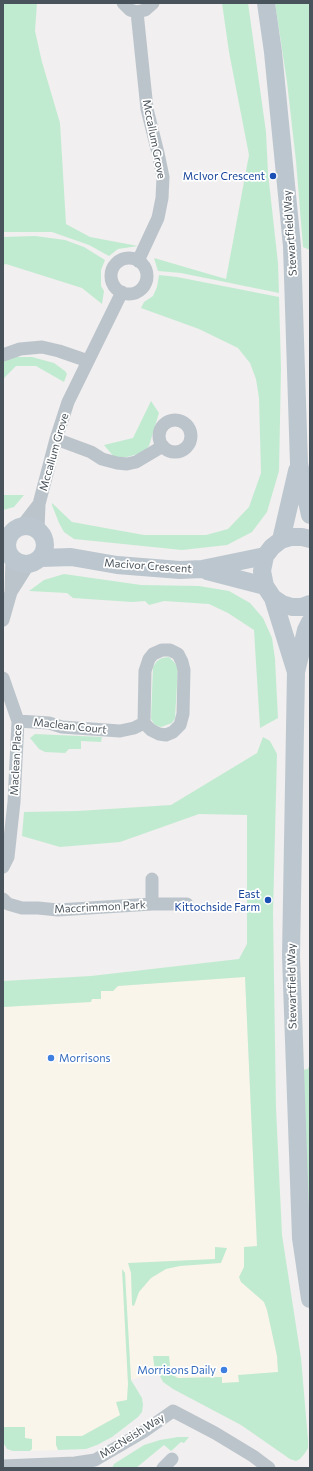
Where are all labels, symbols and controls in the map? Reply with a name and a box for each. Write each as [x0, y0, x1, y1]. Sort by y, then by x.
street label: Mccallum Grove [140, 98, 168, 180]
place label: McIvor Crescent [183, 169, 265, 183]
marker: McIvor Crescent [268, 171, 278, 181]
street label: Stewartfield Way [280, 190, 300, 276]
street label: Mccallum Grove [37, 412, 71, 492]
street label: Macivor Crescent [104, 556, 192, 576]
street label: Maclean Court [33, 716, 107, 736]
street label: Maclean Place [8, 724, 24, 796]
place label: East Kittochside Farm [175, 887, 260, 913]
marker: East Kittochside Farm [263, 895, 273, 905]
street label: Maccrimmon Park [54, 898, 146, 916]
street label: Stewartfield Way [285, 943, 299, 1029]
place label: Morrisons [59, 1051, 111, 1065]
marker: Morrisons [46, 1053, 56, 1063]
place label: Morrisons Daily [137, 1363, 216, 1377]
marker: Morrisons Daily [219, 1365, 229, 1375]
street label: MacNeish Way [97, 1411, 167, 1461]

